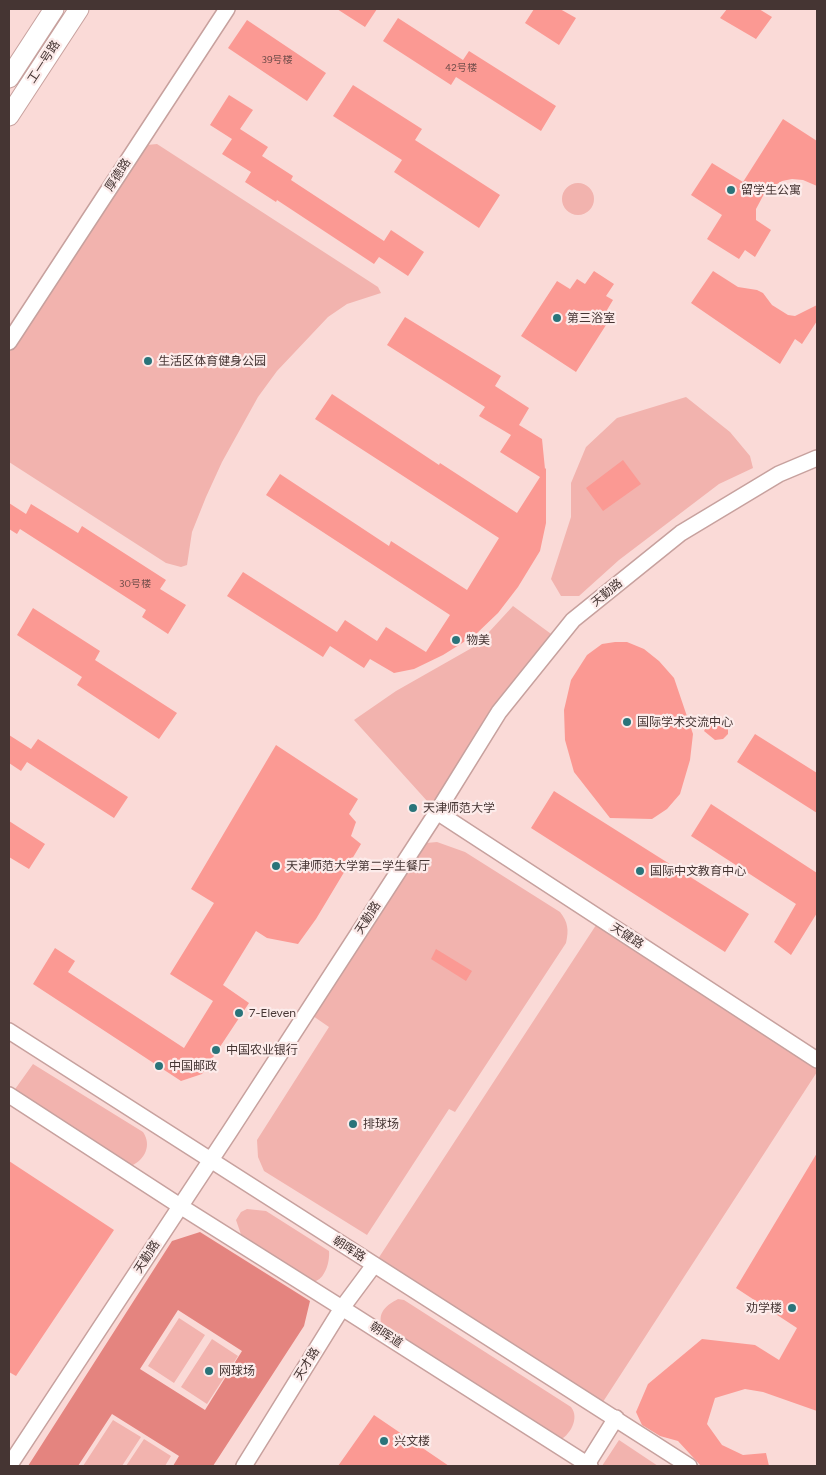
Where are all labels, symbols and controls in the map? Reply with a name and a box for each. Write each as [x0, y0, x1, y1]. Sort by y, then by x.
street label: 工一号路 [25, 38, 63, 86]
house number: 39号楼 [261, 54, 293, 66]
house number: 42号楼 [445, 62, 477, 74]
street label: 厚德路 [102, 156, 134, 194]
place label: 留学生公寓 [741, 183, 801, 197]
marker: 留学生公寓 [725, 184, 737, 196]
place label: 第三浴室 [567, 311, 615, 325]
marker: 第三浴室 [551, 312, 563, 324]
place label: 生活区体育健身公园 [158, 354, 266, 368]
marker: 生活区体育健身公园 [142, 355, 154, 367]
street label: 天勤路 [588, 576, 626, 610]
house number: 30号楼 [119, 578, 151, 590]
place label: 物美 [466, 633, 490, 647]
marker: 物美 [450, 634, 462, 646]
place label: 国际学术交流中心 [637, 715, 733, 729]
marker: 国际学术交流中心 [621, 716, 633, 728]
place label: 天津师范大学 [423, 801, 495, 815]
marker: 天津师范大学 [407, 802, 419, 814]
place label: 天津师范大学第二学生餐厅 [286, 859, 430, 873]
marker: 天津师范大学第二学生餐厅 [270, 860, 282, 872]
place label: 国际中文教育中心 [650, 864, 746, 878]
marker: 国际中文教育中心 [634, 865, 646, 877]
street label: 天勤路 [352, 899, 384, 937]
street label: 天健路 [608, 920, 646, 952]
place label: 7-Eleven [249, 1006, 296, 1020]
marker: 7-Eleven [233, 1007, 245, 1019]
place label: 中国农业银行 [226, 1043, 298, 1057]
marker: 中国农业银行 [210, 1044, 222, 1056]
place label: 中国邮政 [169, 1059, 217, 1073]
marker: 中国邮政 [153, 1060, 165, 1072]
place label: 排球场 [363, 1117, 399, 1131]
marker: 排球场 [347, 1118, 359, 1130]
street label: 朝晖路 [330, 1233, 368, 1265]
street label: 天勤路 [131, 1238, 163, 1276]
place label: 劝学楼 [746, 1301, 782, 1315]
marker: 劝学楼 [786, 1302, 798, 1314]
street label: 朝晖道 [367, 1319, 405, 1351]
street label: 天才路 [291, 1345, 323, 1383]
place label: 网球场 [219, 1364, 255, 1378]
marker: 网球场 [203, 1365, 215, 1377]
place label: 兴文楼 [394, 1434, 430, 1448]
marker: 兴文楼 [378, 1435, 390, 1447]

